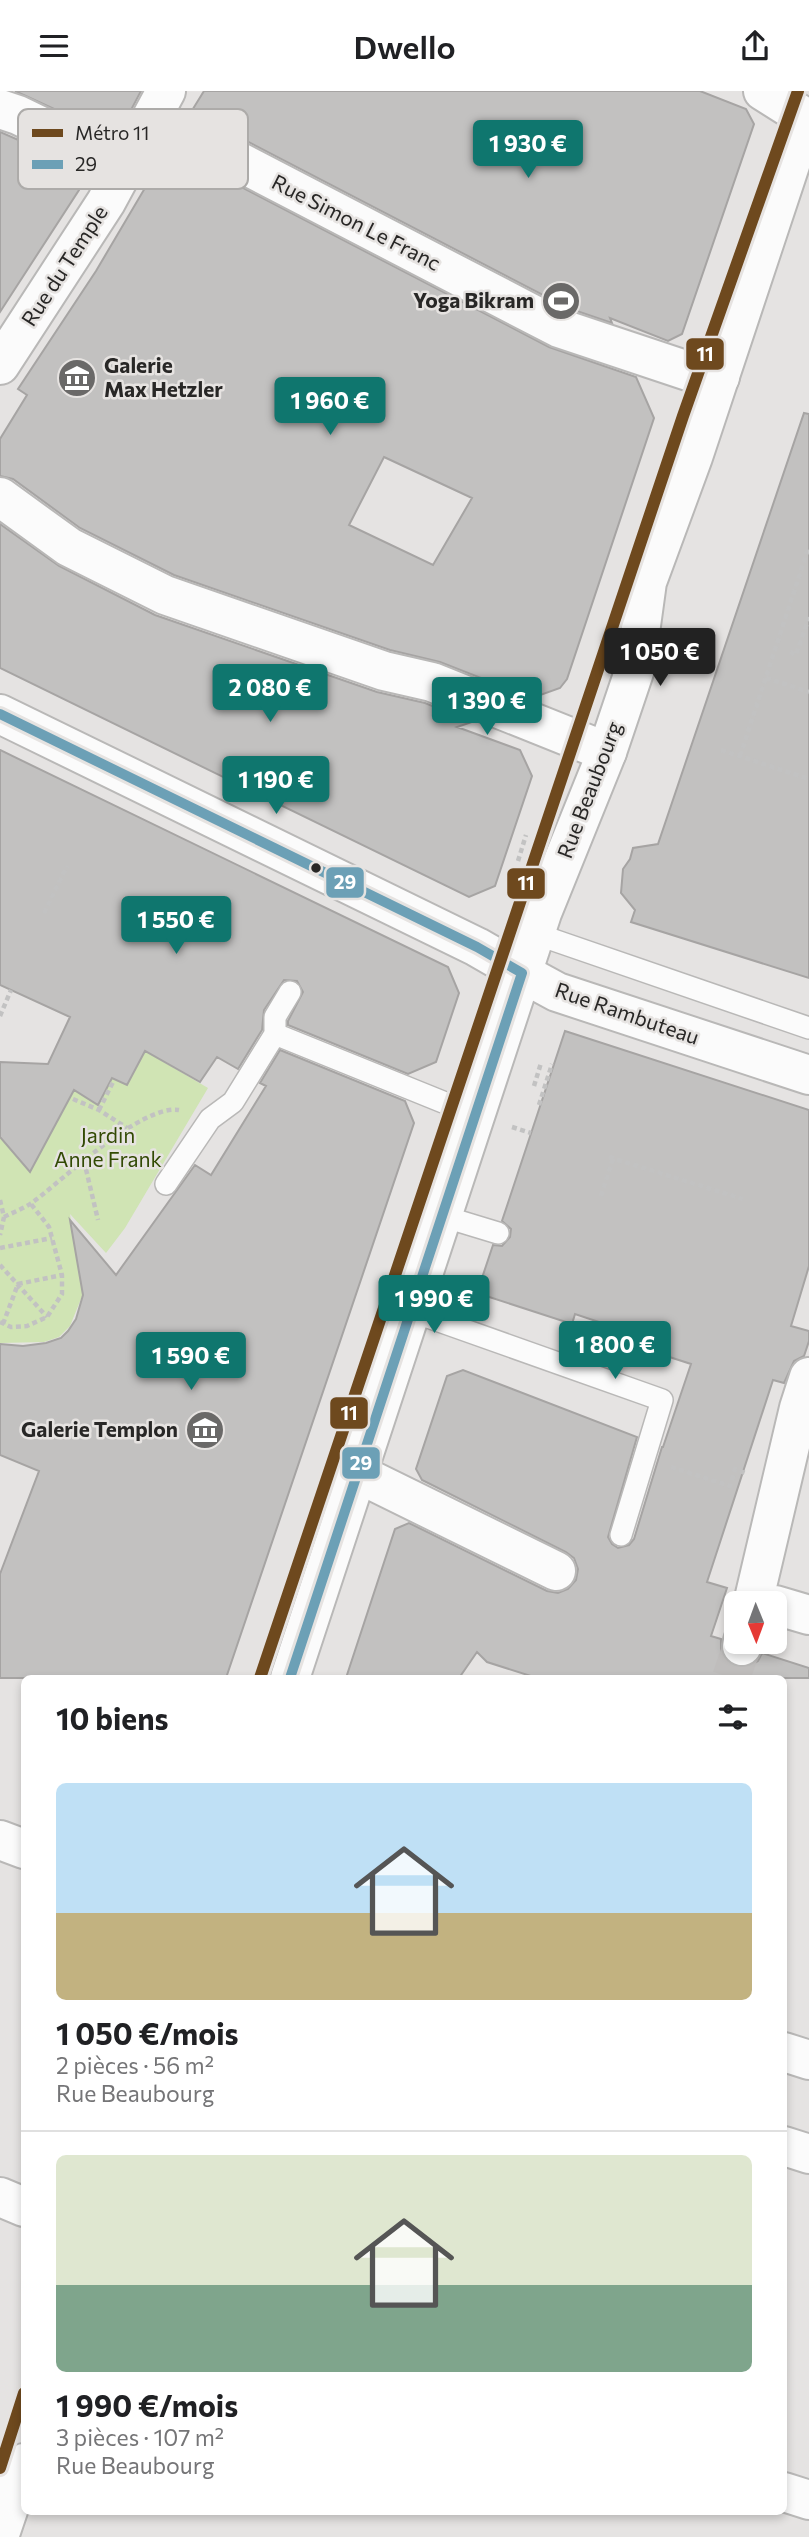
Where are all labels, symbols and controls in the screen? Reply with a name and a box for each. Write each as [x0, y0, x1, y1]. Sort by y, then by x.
text: Dwello [353, 26, 456, 66]
icon: menu [35, 27, 73, 65]
icon: share [736, 27, 774, 65]
legend [18, 109, 248, 189]
pin: 1 930 € [463, 120, 593, 180]
text: Métro 11 [75, 121, 149, 144]
text: 1 930 € [489, 129, 567, 157]
text: 29 [75, 152, 97, 175]
street label: Rue Simon Le Franc [268, 168, 445, 275]
street label: Rue du Temple [15, 200, 112, 330]
sports icon: Yoga Bikram [540, 280, 582, 322]
place label: Yoga Bikram [413, 287, 534, 312]
line badge: 11 [685, 337, 725, 371]
text: 11 [696, 342, 714, 365]
place label: Galerie Max Hetzler [104, 352, 223, 401]
museum icon: Galerie Max Hetzler [56, 357, 98, 399]
pin: 1 960 € [265, 377, 395, 437]
text: 1 960 € [290, 386, 370, 414]
pin: 1 050 € [595, 629, 725, 688]
text: 1 050 € [620, 637, 700, 665]
pin: 2 080 € [205, 665, 335, 724]
text: 2 080 € [229, 673, 311, 701]
pin: 1 390 € [422, 677, 552, 737]
text: 1 390 € [448, 686, 526, 714]
street label: Rue Beaubourg [551, 717, 626, 861]
pin: 1 190 € [211, 757, 341, 816]
text: 1 190 € [238, 765, 314, 793]
unlabelled marker [309, 861, 323, 875]
line badge: 29 [325, 866, 365, 899]
line badge: 11 [506, 867, 546, 900]
text: 29 [334, 870, 356, 893]
text: 11 [517, 871, 535, 894]
pin: 1 550 € [111, 897, 241, 956]
text: 1 550 € [137, 905, 215, 933]
street label: Rue Rambuteau [552, 976, 703, 1049]
park label: Jardin Anne Frank [54, 1122, 162, 1171]
pin: 1 990 € [369, 1275, 499, 1335]
text: 1 990 € [394, 1284, 474, 1312]
pin: 1 800 € [550, 1321, 680, 1381]
text: 1 800 € [575, 1330, 655, 1358]
pin: 1 590 € [126, 1333, 256, 1392]
text: 1 590 € [152, 1341, 230, 1369]
line badge: 11 [329, 1396, 369, 1430]
text: 11 [340, 1401, 358, 1424]
museum icon: Galerie Templon [184, 1409, 226, 1451]
place label: Galerie Templon [21, 1416, 178, 1441]
line badge: 29 [341, 1446, 381, 1480]
text: 29 [350, 1451, 372, 1474]
north arrow [724, 1591, 788, 1654]
map controls [724, 1591, 787, 1654]
icon: filters [714, 1698, 752, 1736]
text: 10 biens [56, 1699, 169, 1736]
icon: home [341, 1828, 467, 1954]
text: 1 050 €/mois [56, 2014, 239, 2051]
text: 2 pièces · 56 m² [56, 2051, 214, 2079]
text: Rue Beaubourg [56, 2079, 214, 2107]
icon: home [341, 2200, 467, 2326]
text: 1 990 €/mois [56, 2386, 238, 2423]
text: 3 pièces · 107 m² [56, 2423, 224, 2451]
text: Rue Beaubourg [56, 2451, 214, 2479]

